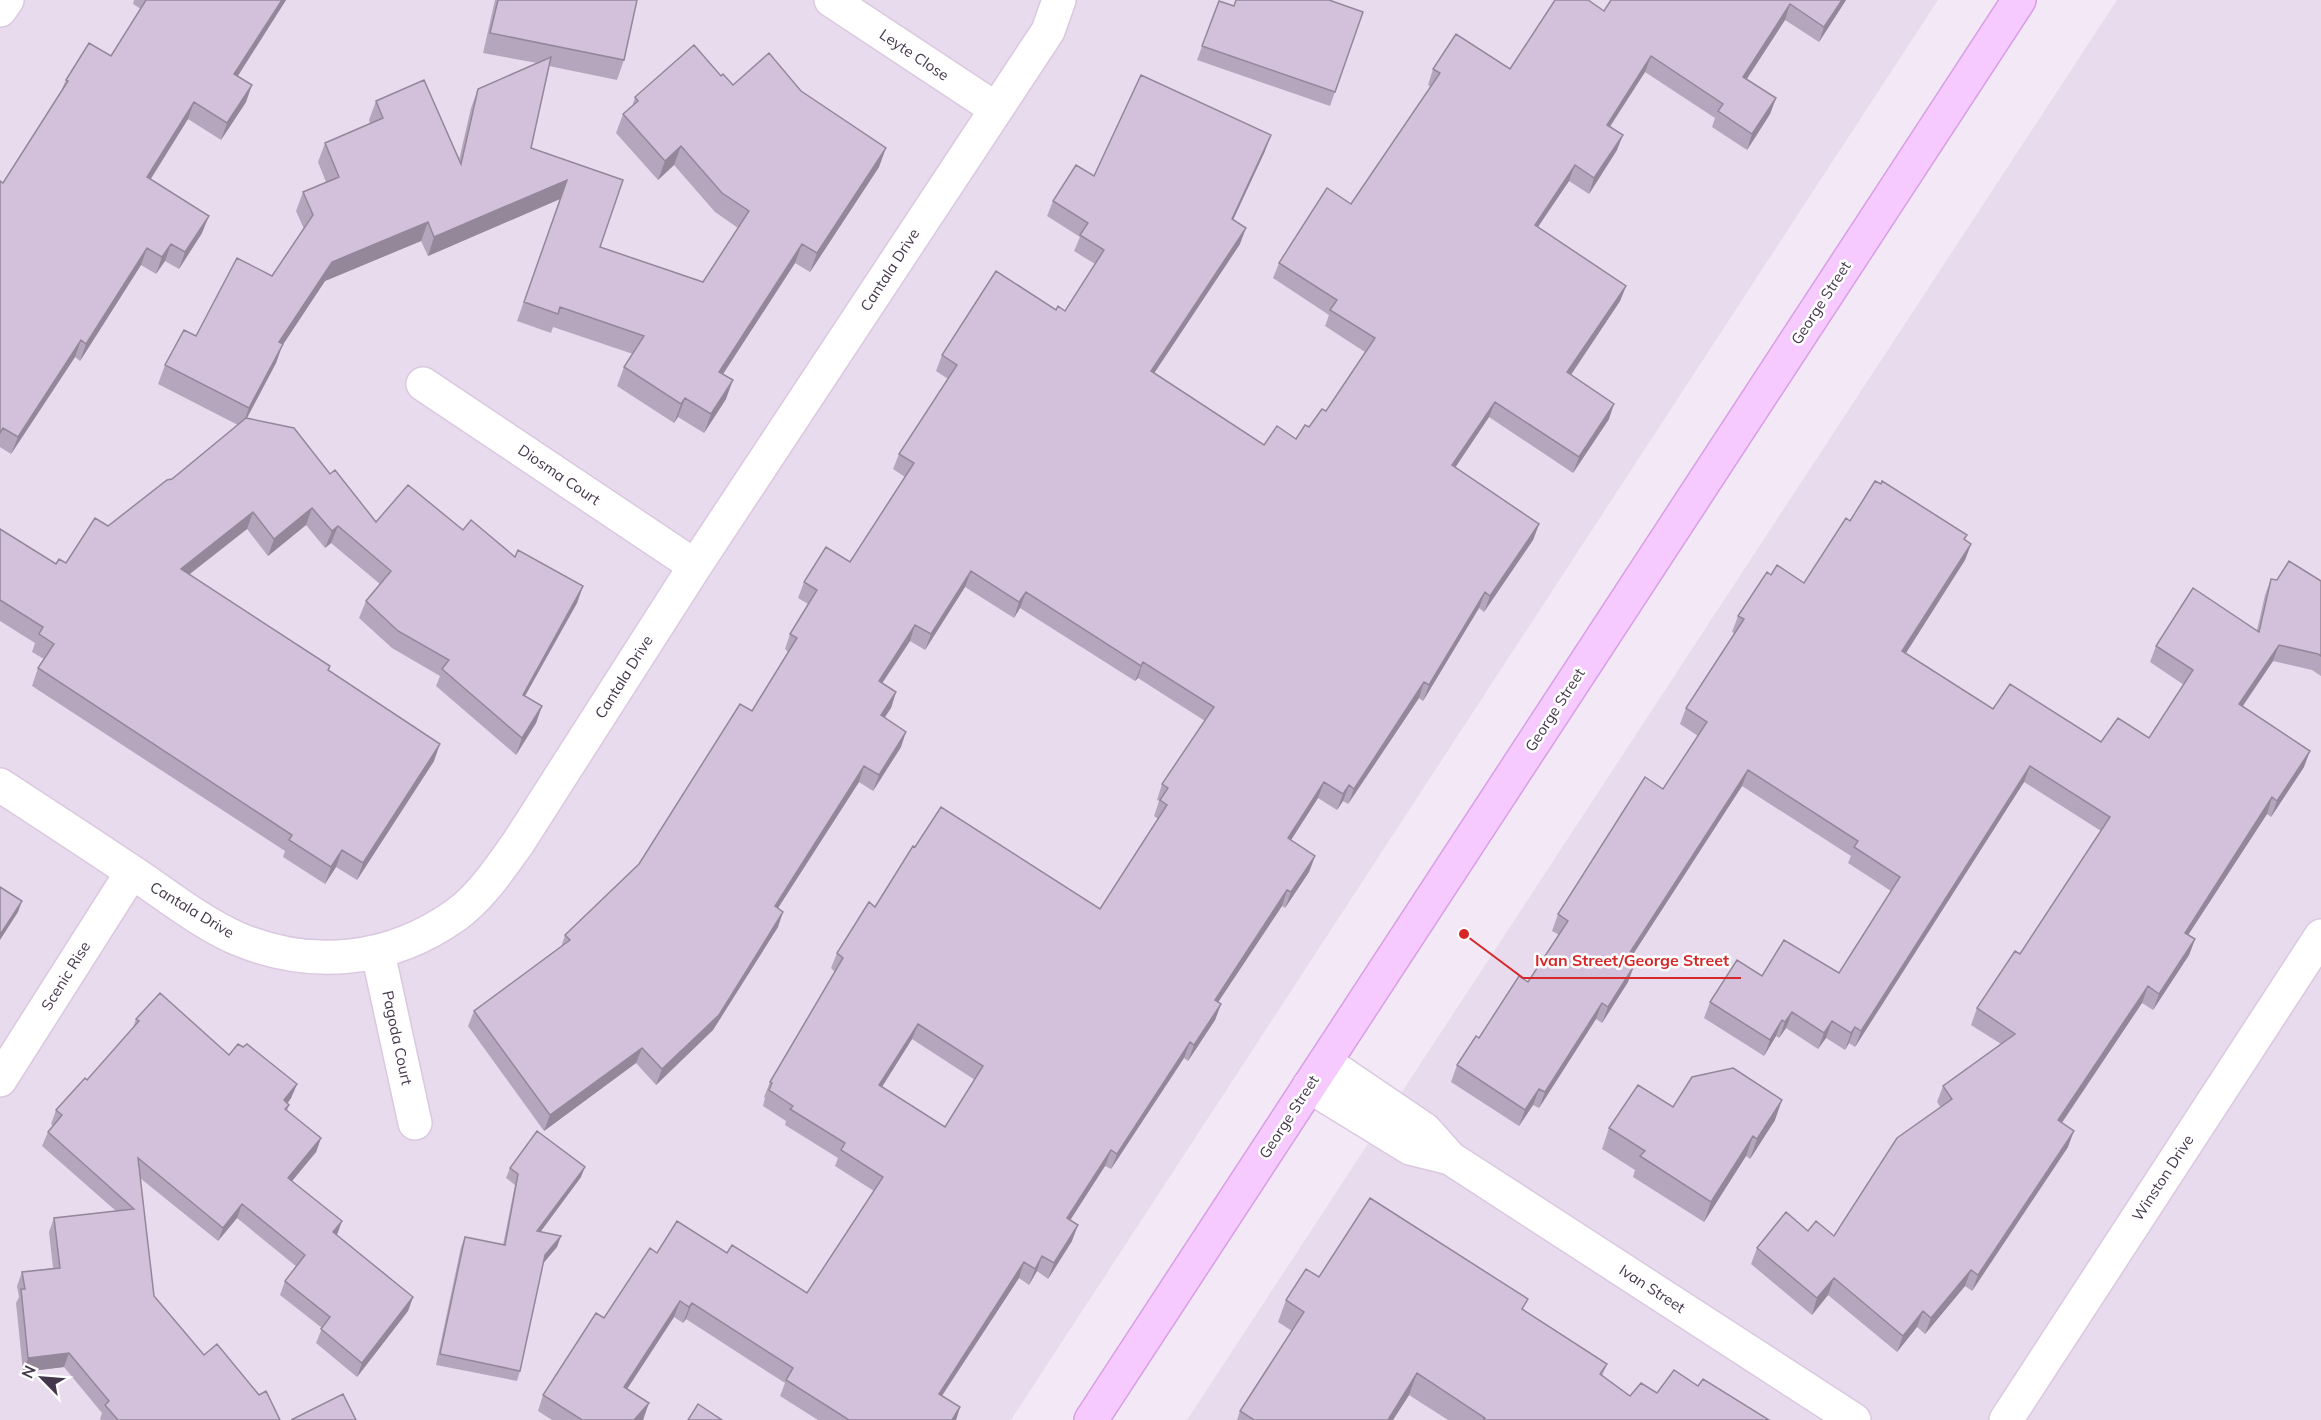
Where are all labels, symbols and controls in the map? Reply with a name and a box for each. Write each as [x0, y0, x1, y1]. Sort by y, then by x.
street label: Leyte Close [876, 24, 953, 85]
street label: Cantala Drive [856, 225, 923, 315]
street label: George Street [1787, 257, 1855, 348]
street label: Diosma Court [515, 440, 604, 509]
street label: Cantala Drive [590, 632, 657, 722]
street label: George Street [1521, 664, 1589, 755]
street label: Cantala Drive [147, 877, 238, 942]
street label: Scenic Rise [37, 938, 94, 1014]
callout: Ivan Street/George Street [1523, 944, 1741, 978]
text: Ivan Street/George Street [1535, 950, 1729, 970]
street label: Pagoda Court [378, 989, 417, 1087]
street label: George Street [1255, 1071, 1323, 1162]
street label: Winston Drive [2128, 1131, 2198, 1224]
street label: Ivan Street [1616, 1260, 1689, 1317]
north arrow [12, 1348, 72, 1408]
text: N [17, 1362, 40, 1381]

